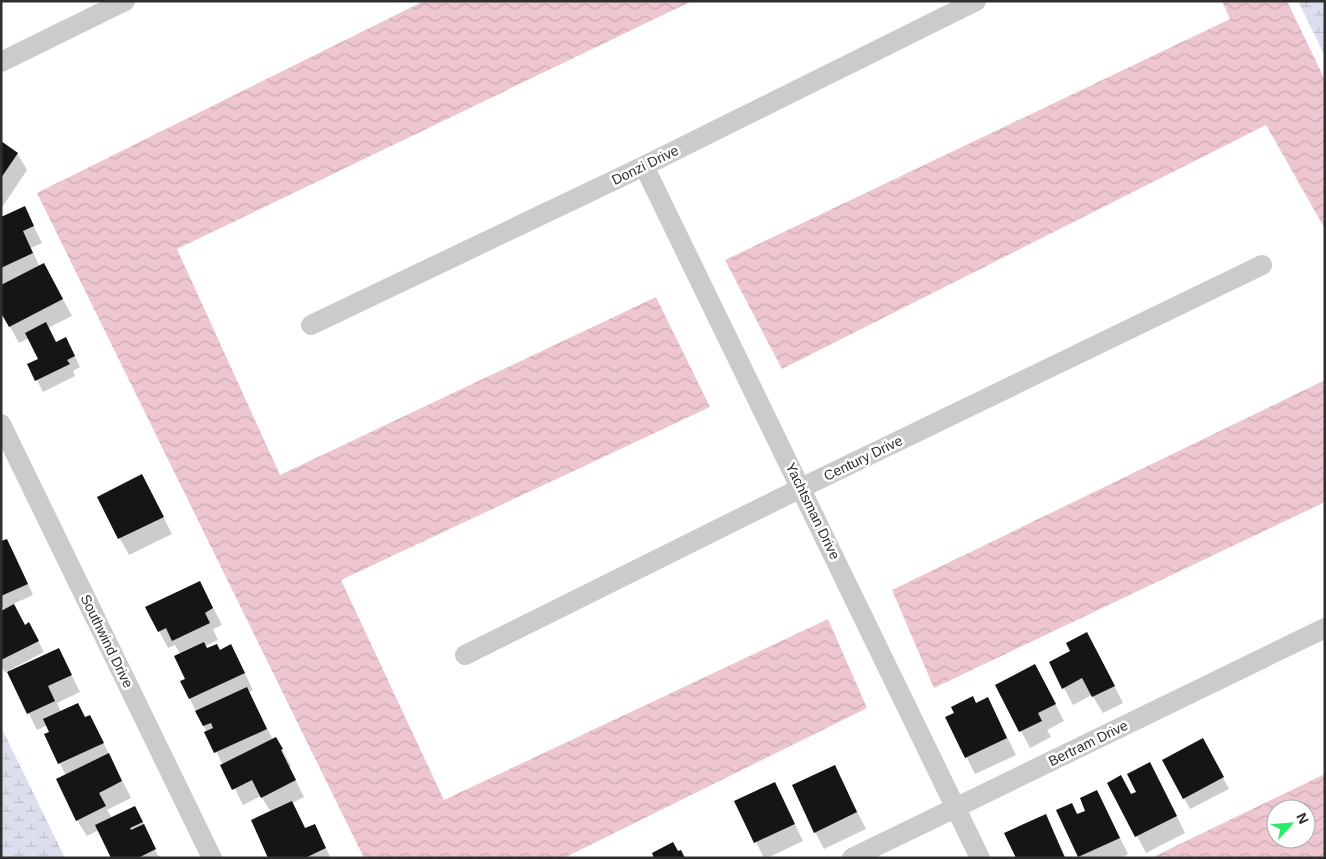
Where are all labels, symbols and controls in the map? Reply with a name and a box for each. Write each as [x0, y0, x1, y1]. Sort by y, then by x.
street label: Donzi Drive [609, 142, 681, 188]
street label: Century Drive [821, 432, 905, 484]
street label: Yachtsman Drive [783, 460, 843, 562]
street label: Southwind Drive [77, 592, 137, 691]
street label: Bertram Drive [1046, 717, 1130, 769]
north arrow [1266, 799, 1316, 849]
text: N [1293, 810, 1312, 826]

